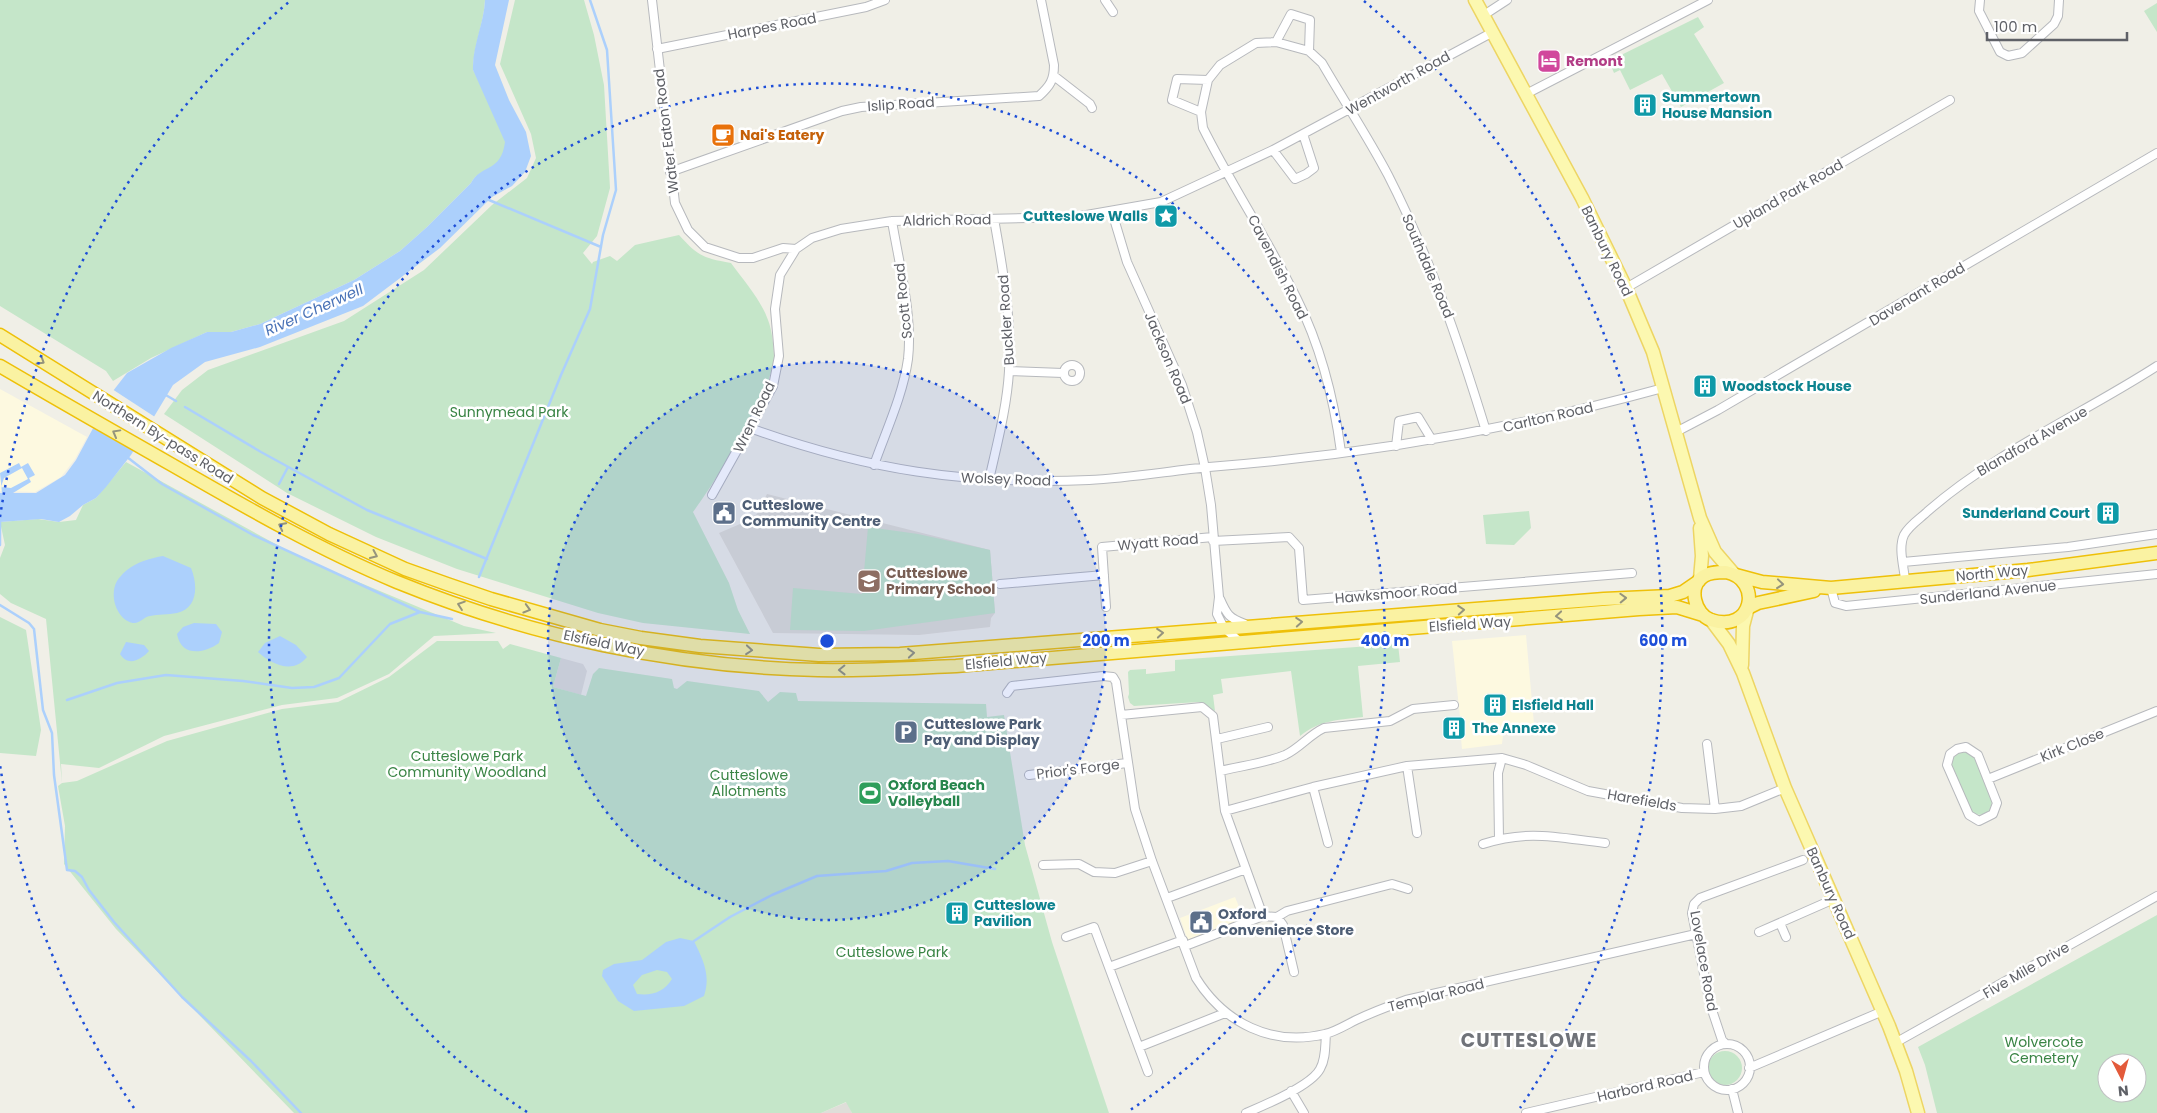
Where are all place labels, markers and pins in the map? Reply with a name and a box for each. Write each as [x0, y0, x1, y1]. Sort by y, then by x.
hotel icon: Remont [1536, 48, 1562, 74]
place label: Remont [1566, 51, 1623, 71]
place label: Summertown House Mansion [1662, 87, 1772, 123]
building icon: Summertown House Mansion [1632, 92, 1658, 118]
cafe icon: Nai's Eatery [710, 122, 736, 148]
place label: Nai's Eatery [740, 125, 824, 145]
place icon: Cutteslowe Walls [1153, 203, 1179, 229]
place label: Cutteslowe Walls [1023, 206, 1148, 226]
building icon: Woodstock House [1692, 373, 1718, 399]
place label: Woodstock House [1722, 376, 1852, 396]
place label: Cutteslowe Community Centre [742, 495, 881, 531]
public building icon: Cutteslowe Community Centre [711, 500, 737, 526]
building icon: Sunderland Court [2095, 500, 2121, 526]
place label: Sunderland Court [1962, 503, 2090, 523]
place label: Cutteslowe Primary School [886, 563, 995, 599]
school or university icon: Cutteslowe Primary School [856, 568, 882, 594]
centre of rings [818, 632, 836, 650]
building icon: Elsfield Hall [1482, 692, 1508, 718]
place label: Elsfield Hall [1512, 695, 1594, 715]
place label: Cutteslowe Park Pay and Display [924, 714, 1042, 750]
building icon: The Annexe [1441, 715, 1467, 741]
place label: The Annexe [1472, 718, 1556, 738]
parking icon: Cutteslowe Park Pay and Display [893, 719, 919, 745]
place label: Oxford Beach Volleyball [888, 775, 985, 811]
sports icon: Oxford Beach Volleyball [857, 780, 883, 806]
place label: Cutteslowe Pavilion [974, 895, 1056, 931]
building icon: Cutteslowe Pavilion [944, 900, 970, 926]
place label: Oxford Convenience Store [1218, 904, 1354, 940]
public building icon: Oxford Convenience Store [1188, 909, 1214, 935]

